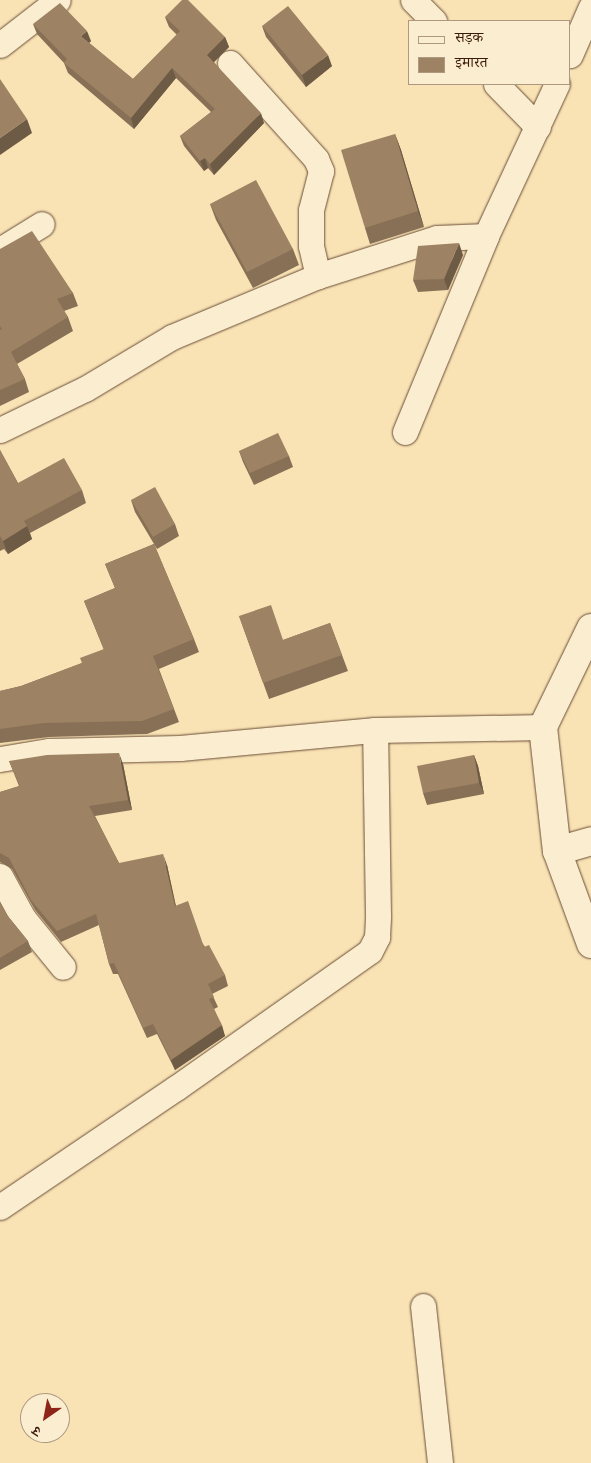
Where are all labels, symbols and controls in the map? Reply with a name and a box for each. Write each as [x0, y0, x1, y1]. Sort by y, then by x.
legend [408, 20, 571, 85]
text: सड़क [455, 28, 483, 49]
text: इमारत [455, 53, 488, 74]
north arrow [20, 1393, 70, 1443]
text: उ [29, 1419, 46, 1440]

